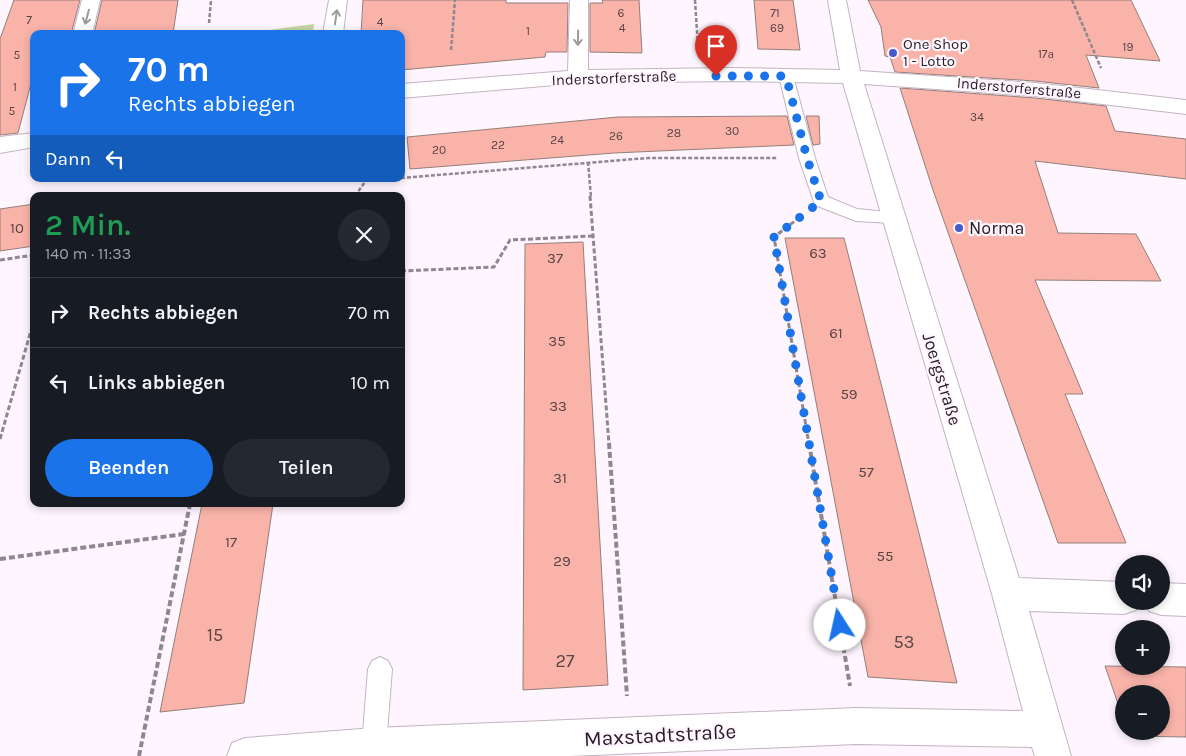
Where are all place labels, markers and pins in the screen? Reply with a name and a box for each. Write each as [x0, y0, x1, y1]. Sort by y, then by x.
pin [695, 25, 737, 76]
place label: One Shop 1 - Lotto [903, 35, 968, 70]
marker: One Shop 1 - Lotto [887, 47, 899, 59]
place label: Norma [969, 217, 1024, 239]
marker: Norma [953, 222, 965, 234]

